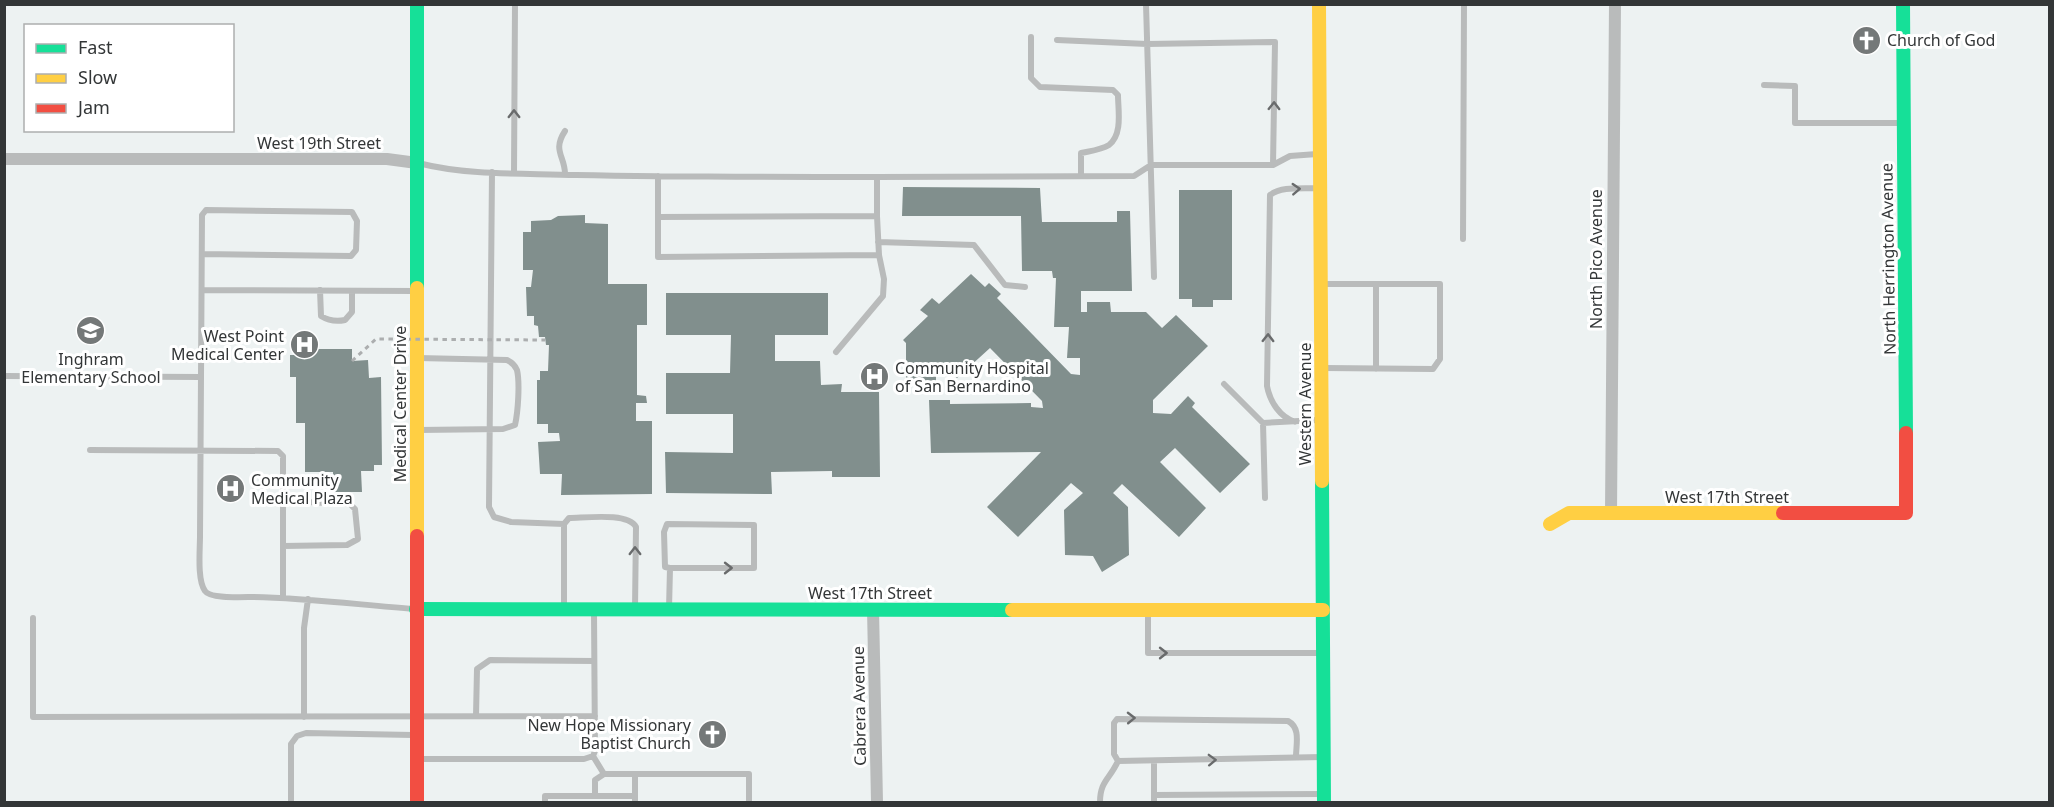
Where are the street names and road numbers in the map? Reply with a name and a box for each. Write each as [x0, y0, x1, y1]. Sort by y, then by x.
street label: West 19th Street [257, 132, 381, 154]
street label: North Herrington Avenue [1875, 163, 1901, 355]
street label: North Pico Avenue [1585, 189, 1607, 329]
street label: Medical Center Drive [389, 326, 411, 482]
street label: Western Avenue [1294, 343, 1316, 465]
street label: West 17th Street [1665, 486, 1789, 508]
street label: West 17th Street [808, 582, 932, 604]
street label: Cabrera Avenue [847, 646, 871, 766]

